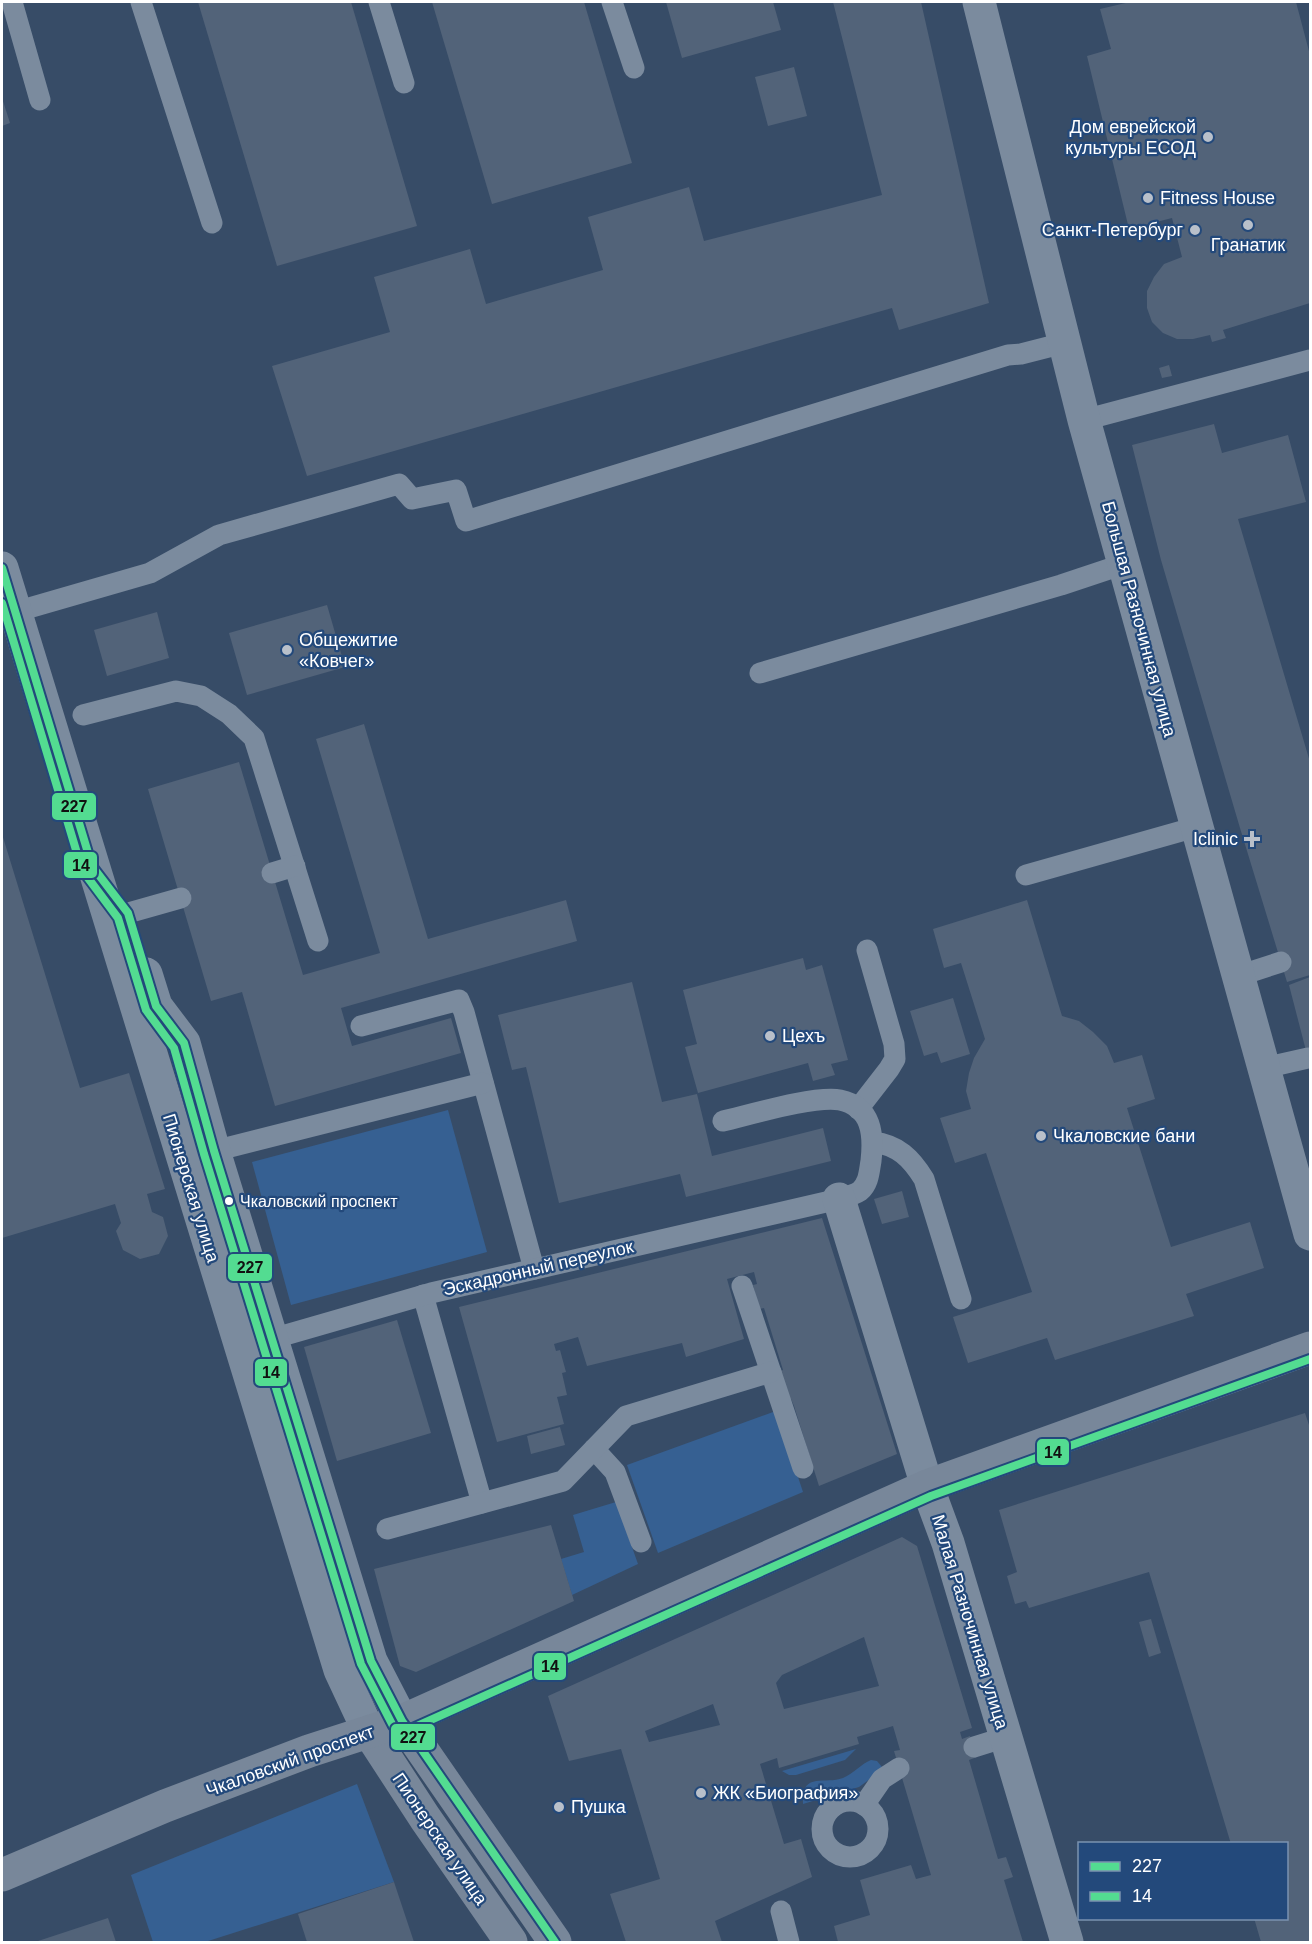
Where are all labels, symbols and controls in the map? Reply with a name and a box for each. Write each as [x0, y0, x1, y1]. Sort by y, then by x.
place label: Дом еврейской культуры ЕСОД [1065, 117, 1196, 158]
marker: Дом еврейской культуры ЕСОД [1201, 130, 1215, 144]
place label: Fitness House [1160, 188, 1275, 208]
marker: Fitness House [1141, 191, 1155, 205]
marker: Гранатик [1241, 218, 1255, 232]
place label: Санкт-Петербург [1042, 220, 1183, 240]
marker: Санкт-Петербург [1188, 223, 1202, 237]
place label: Гранатик [1211, 235, 1285, 255]
street label: Большая Разночинная улица [1098, 499, 1180, 740]
place label: Общежитие «Ковчег» [299, 630, 398, 671]
marker: Общежитие «Ковчег» [280, 643, 294, 657]
line badge: 227 [51, 792, 97, 821]
text: 227 [61, 798, 87, 815]
place label: Iclinic [1193, 829, 1238, 849]
marker: Iclinic [1243, 830, 1261, 848]
line badge: 14 [63, 851, 98, 879]
text: 14 [72, 857, 90, 874]
place label: Цехъ [782, 1026, 825, 1046]
marker: Цехъ [763, 1029, 777, 1043]
street label: Пионерская улица [159, 1111, 223, 1266]
place label: Чкаловские бани [1053, 1126, 1195, 1146]
marker: Чкаловские бани [1034, 1129, 1048, 1143]
place label: Чкаловский проспект [240, 1193, 398, 1210]
marker: Чкаловский проспект [223, 1195, 235, 1207]
street label: Эскадронный переулок [441, 1236, 636, 1300]
line badge: 227 [227, 1253, 273, 1282]
text: 227 [237, 1259, 263, 1276]
line badge: 14 [254, 1358, 288, 1387]
text: 14 [262, 1364, 280, 1381]
line badge: 14 [1036, 1438, 1070, 1466]
text: 14 [1044, 1444, 1062, 1461]
street label: Малая Разночинная улица [928, 1512, 1012, 1733]
line badge: 14 [533, 1652, 567, 1681]
text: 14 [541, 1658, 559, 1675]
street label: Чкаловский проспект [203, 1721, 377, 1801]
line badge: 227 [390, 1723, 436, 1751]
text: 227 [400, 1729, 426, 1746]
street label: Пионерская улица [389, 1769, 492, 1909]
place label: ЖК «Биография» [713, 1783, 858, 1803]
marker: ЖК «Биография» [694, 1786, 708, 1800]
place label: Пушка [571, 1797, 627, 1817]
marker: Пушка [552, 1800, 566, 1814]
legend [1078, 1842, 1288, 1920]
text: 227 [1132, 1856, 1162, 1876]
text: 14 [1132, 1886, 1152, 1906]

